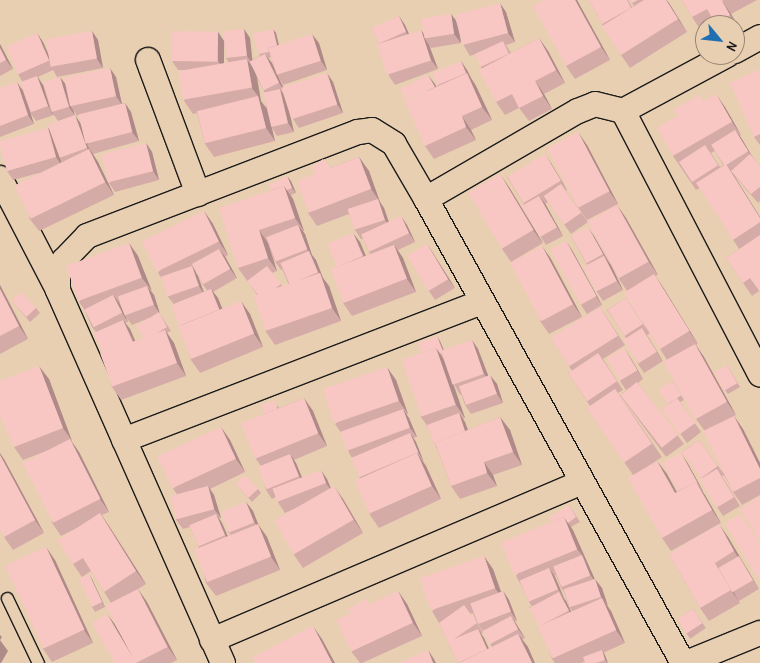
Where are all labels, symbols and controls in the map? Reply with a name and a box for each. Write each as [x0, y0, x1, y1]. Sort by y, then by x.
north arrow [695, 15, 745, 65]
text: N [723, 39, 743, 55]

